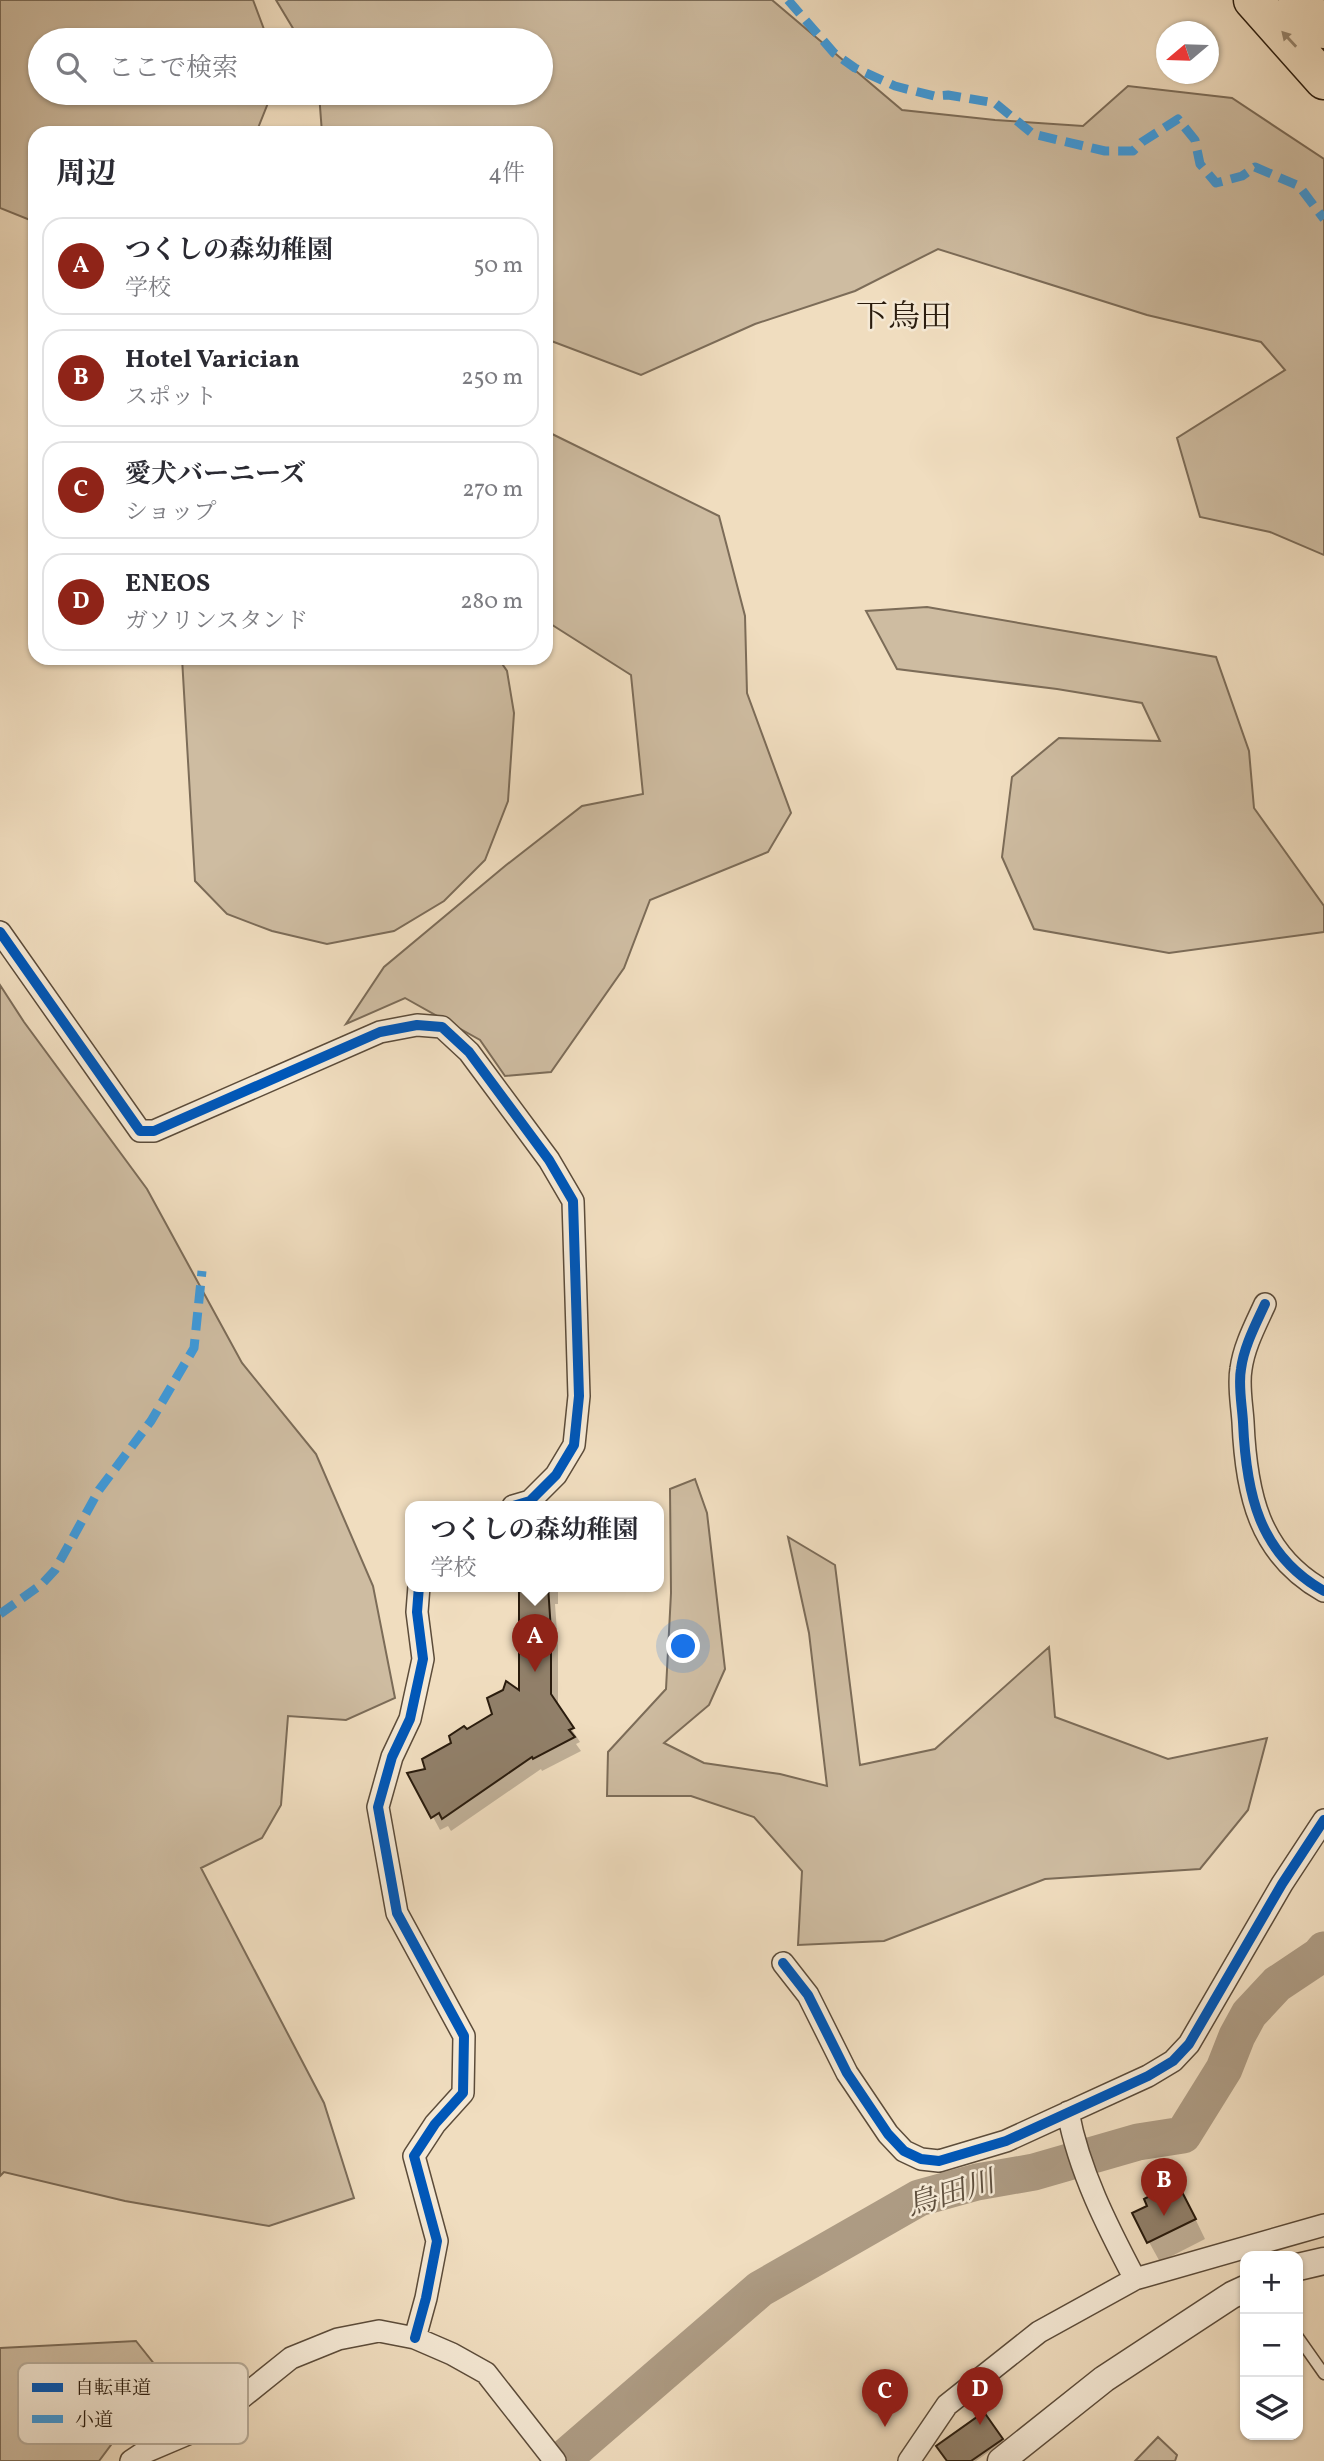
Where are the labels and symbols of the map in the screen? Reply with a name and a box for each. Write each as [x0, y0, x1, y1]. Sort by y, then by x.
north arrow [1156, 21, 1219, 84]
one-way arrow [1282, 31, 1298, 48]
district label: 下烏田 [856, 297, 952, 341]
pin: A [512, 1614, 558, 1672]
your location [666, 1629, 700, 1663]
pin: B [1141, 2158, 1187, 2216]
water label: 鳥田川 [902, 2161, 1003, 2228]
legend [18, 2363, 248, 2444]
pin: D [957, 2367, 1003, 2425]
pin: C [862, 2369, 908, 2427]
text: 自転車道 [75, 2376, 151, 2402]
text: 小道 [75, 2408, 113, 2434]

